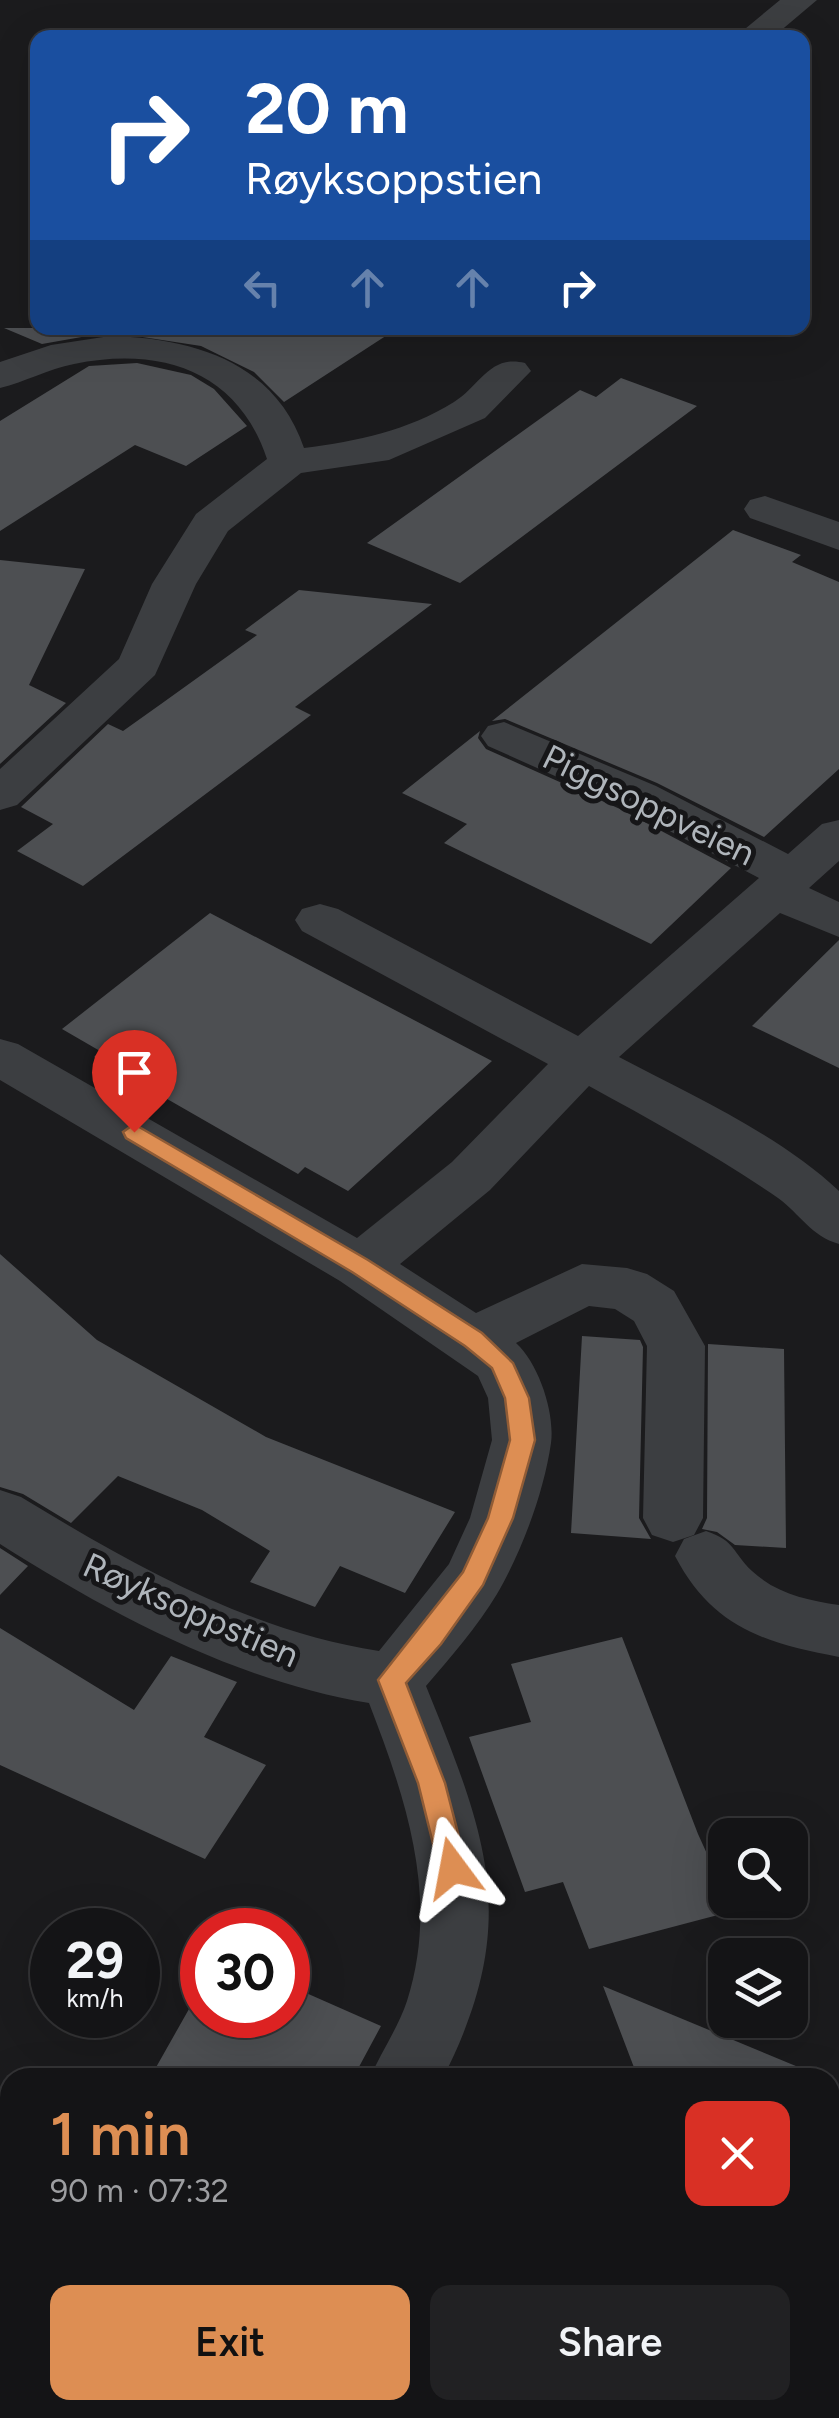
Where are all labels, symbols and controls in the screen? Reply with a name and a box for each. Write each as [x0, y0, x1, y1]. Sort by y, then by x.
text: 20 m [245, 66, 409, 151]
icon: right [80, 70, 210, 200]
text: Røyksoppstien [245, 151, 542, 205]
icon: left [235, 260, 290, 315]
icon: ahead [340, 260, 395, 315]
icon: ahead [445, 260, 500, 315]
icon: right [550, 260, 605, 315]
street label: Piggsoppveien [536, 736, 762, 874]
pin [92, 1030, 177, 1133]
icon: arrive [107, 1045, 162, 1100]
street label: Røyksoppstien [77, 1544, 305, 1676]
position arrow [401, 1816, 505, 1920]
map controls [708, 1818, 808, 2038]
button: search [708, 1818, 808, 1918]
speed limit sign: 30 [180, 1908, 310, 2038]
text: 29 [66, 1930, 124, 1991]
button: layers [708, 1938, 808, 2038]
text: km/h [66, 1983, 124, 2013]
text: 1 min [50, 2098, 190, 2170]
button: close [685, 2101, 790, 2206]
text: 90 m · 07:32 [50, 2172, 229, 2210]
button: Exit [50, 2285, 410, 2400]
button: Share [430, 2285, 790, 2400]

